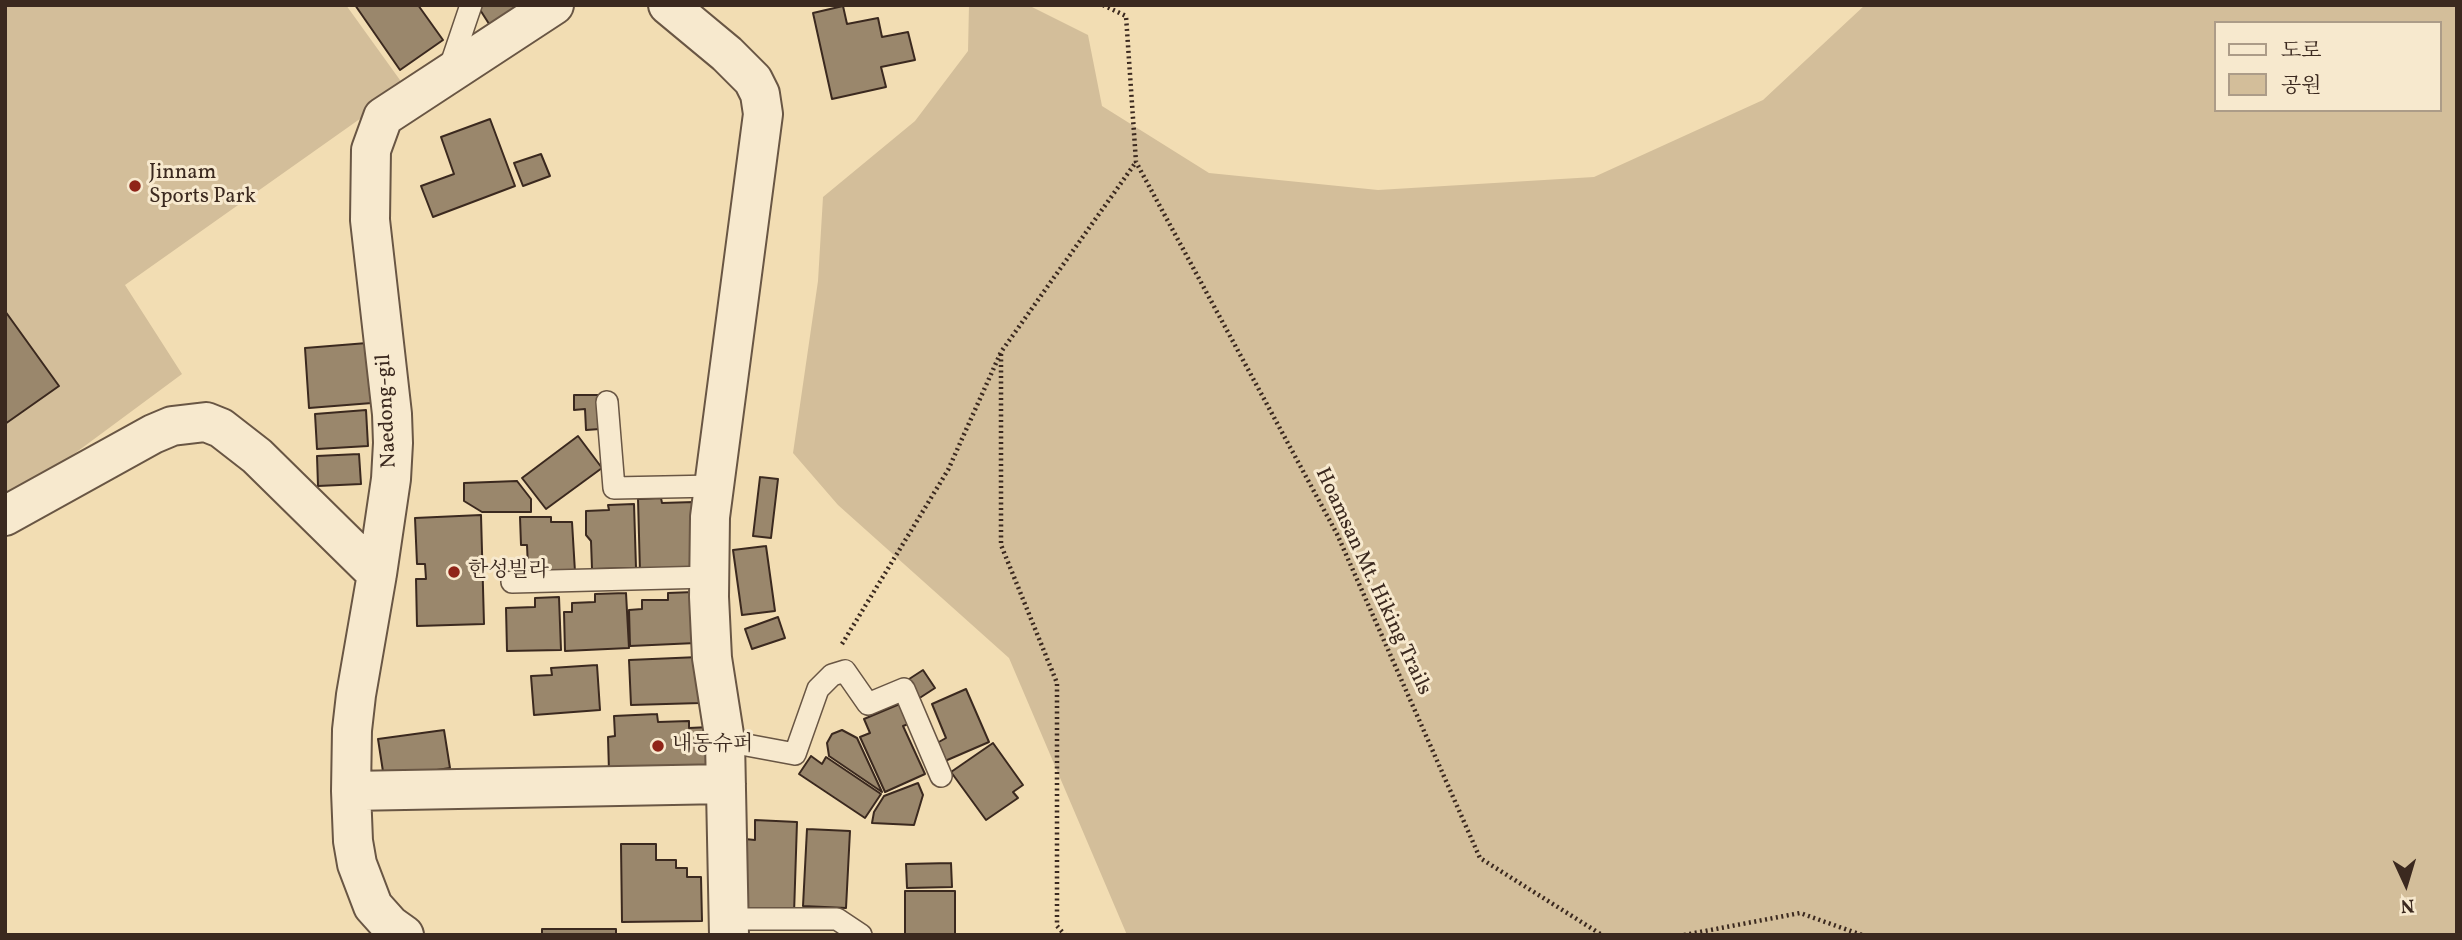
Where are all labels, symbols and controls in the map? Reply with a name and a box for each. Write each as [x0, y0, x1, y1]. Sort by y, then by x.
legend [2214, 21, 2441, 112]
text: 도로 [2281, 37, 2322, 66]
text: 공원 [2281, 72, 2322, 101]
place label: Jinnam Sports Park [149, 161, 256, 211]
marker: Jinnam Sports Park [127, 178, 143, 194]
street label: Naedong-gil [372, 353, 404, 469]
street label: Hoamsan Mt. Hiking Trails [1308, 464, 1436, 700]
place label: 한성빌라 [468, 559, 549, 585]
marker: 한성빌라 [446, 564, 462, 580]
place label: 내동슈퍼 [672, 733, 753, 759]
marker: 내동슈퍼 [650, 738, 666, 754]
north arrow [2371, 849, 2441, 919]
text: N [2400, 891, 2415, 918]

